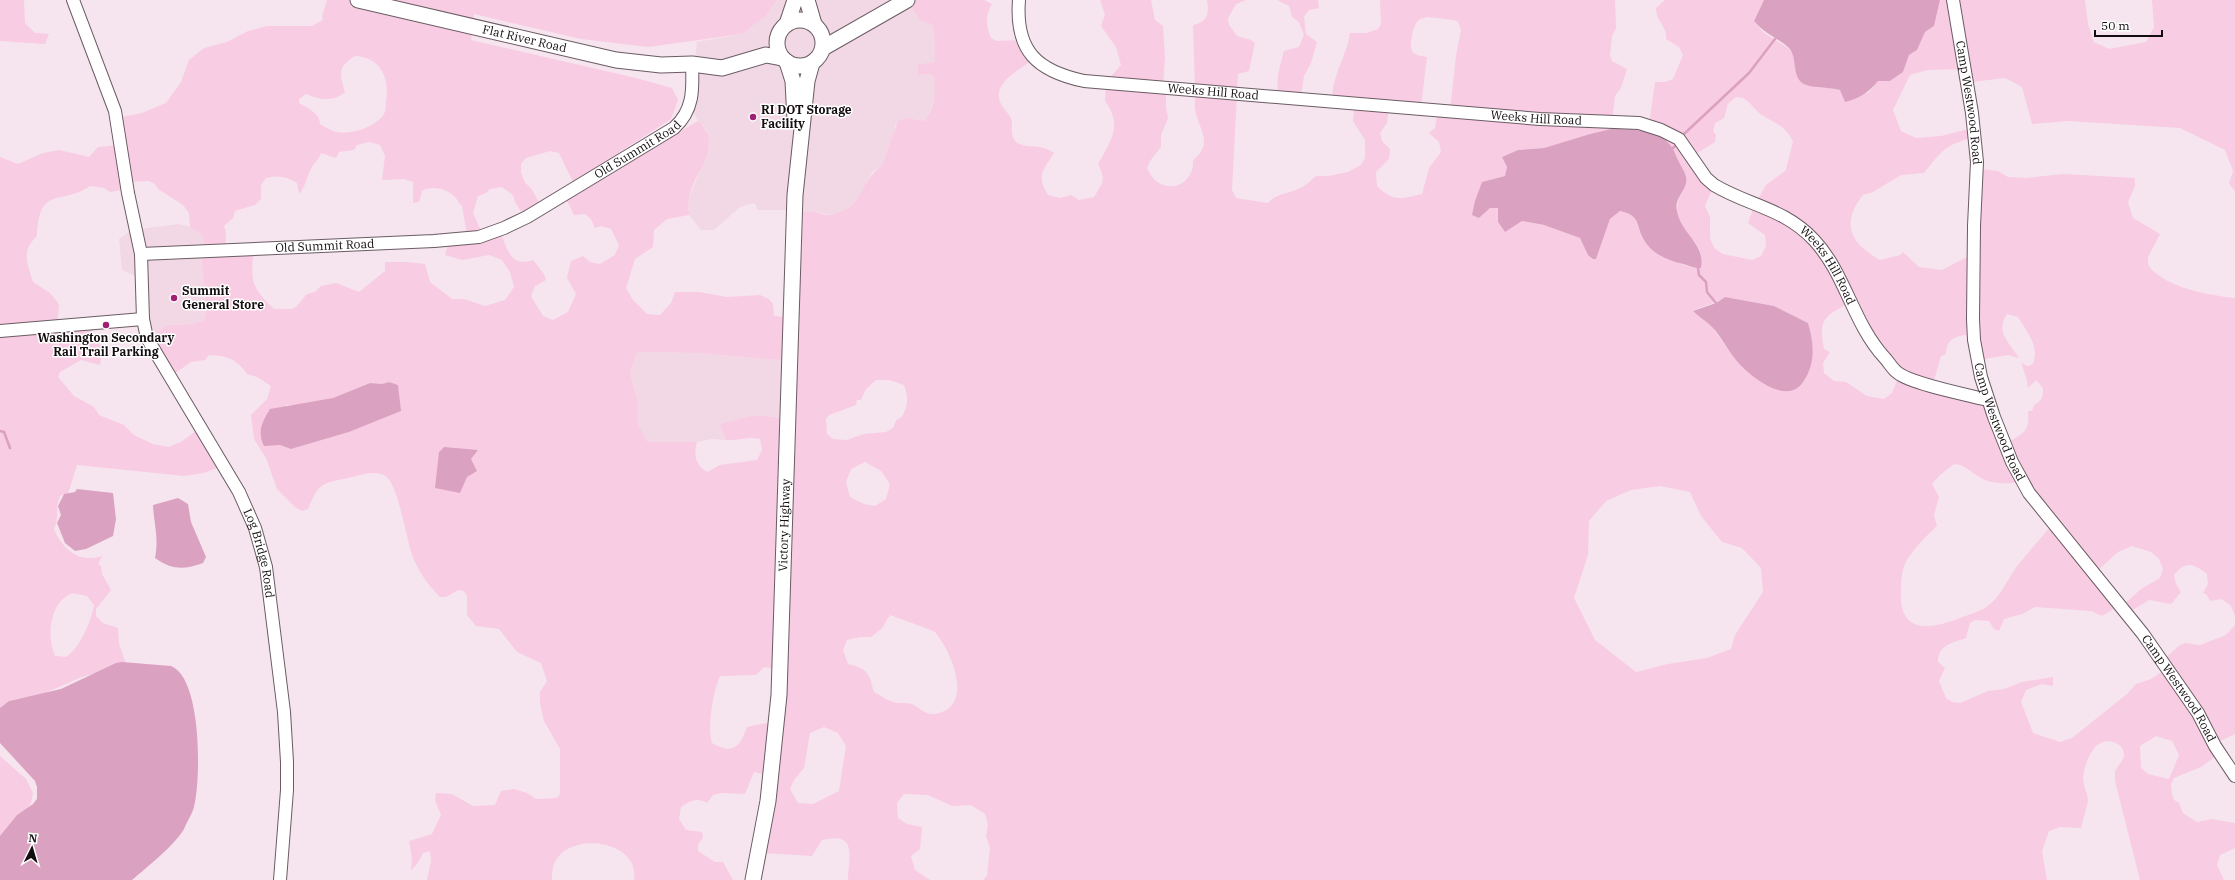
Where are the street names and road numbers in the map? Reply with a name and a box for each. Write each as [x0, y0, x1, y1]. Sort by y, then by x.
street label: Flat River Road [481, 21, 568, 55]
street label: Camp Westwood Road [1953, 40, 1985, 165]
street label: Weeks Hill Road [1167, 80, 1260, 103]
street label: Weeks Hill Road [1490, 107, 1582, 128]
street label: Old Summit Road [591, 117, 684, 182]
street label: Weeks Hill Road [1797, 222, 1859, 307]
street label: Old Summit Road [275, 236, 375, 255]
street label: Camp Westwood Road [1971, 362, 2029, 483]
street label: Victory Highway [775, 478, 793, 572]
street label: Log Bridge Road [240, 506, 278, 599]
street label: Camp Westwood Road [2139, 632, 2220, 744]

